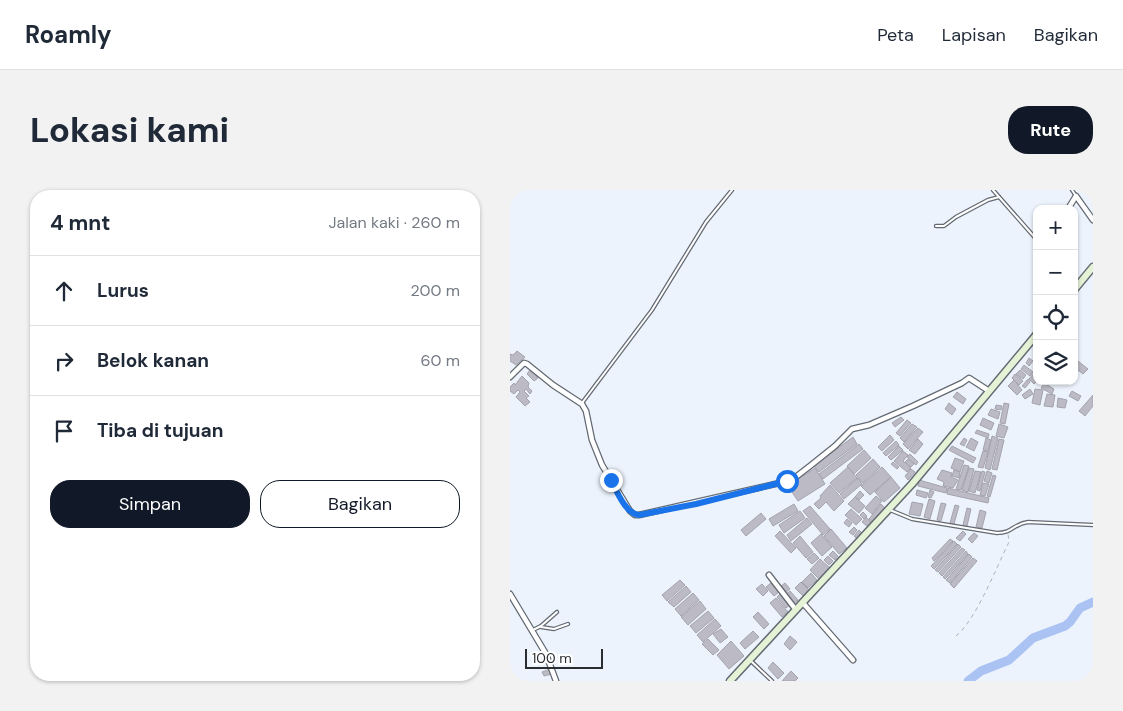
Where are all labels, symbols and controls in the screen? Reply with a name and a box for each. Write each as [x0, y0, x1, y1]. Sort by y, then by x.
text: Roamly [25, 19, 112, 50]
text: Peta [877, 23, 914, 47]
text: Lapisan [942, 23, 1006, 47]
text: Bagikan [1034, 23, 1098, 47]
button: Rute [1008, 106, 1093, 154]
text: Lokasi kami [30, 107, 229, 153]
map controls [1033, 205, 1078, 385]
button: + [1033, 205, 1078, 250]
text: 4 mnt [50, 209, 110, 237]
text: Jalan kaki · 260 m [329, 212, 460, 233]
button: − [1033, 250, 1078, 295]
icon: ahead [50, 277, 78, 305]
text: Lurus [97, 278, 149, 303]
text: 200 m [411, 280, 460, 301]
button: locate [1033, 295, 1078, 340]
button: layers [1033, 340, 1078, 385]
icon: right [50, 347, 78, 375]
text: Belok kanan [97, 348, 209, 373]
text: 60 m [420, 350, 460, 371]
icon: arrive [50, 417, 78, 445]
text: Tiba di tujuan [97, 418, 223, 443]
route end [600, 469, 623, 492]
route start [776, 470, 799, 493]
button: Simpan [50, 480, 250, 528]
button: Bagikan [260, 480, 460, 528]
scale bar [525, 646, 602, 669]
text: 100 m [532, 649, 572, 667]

